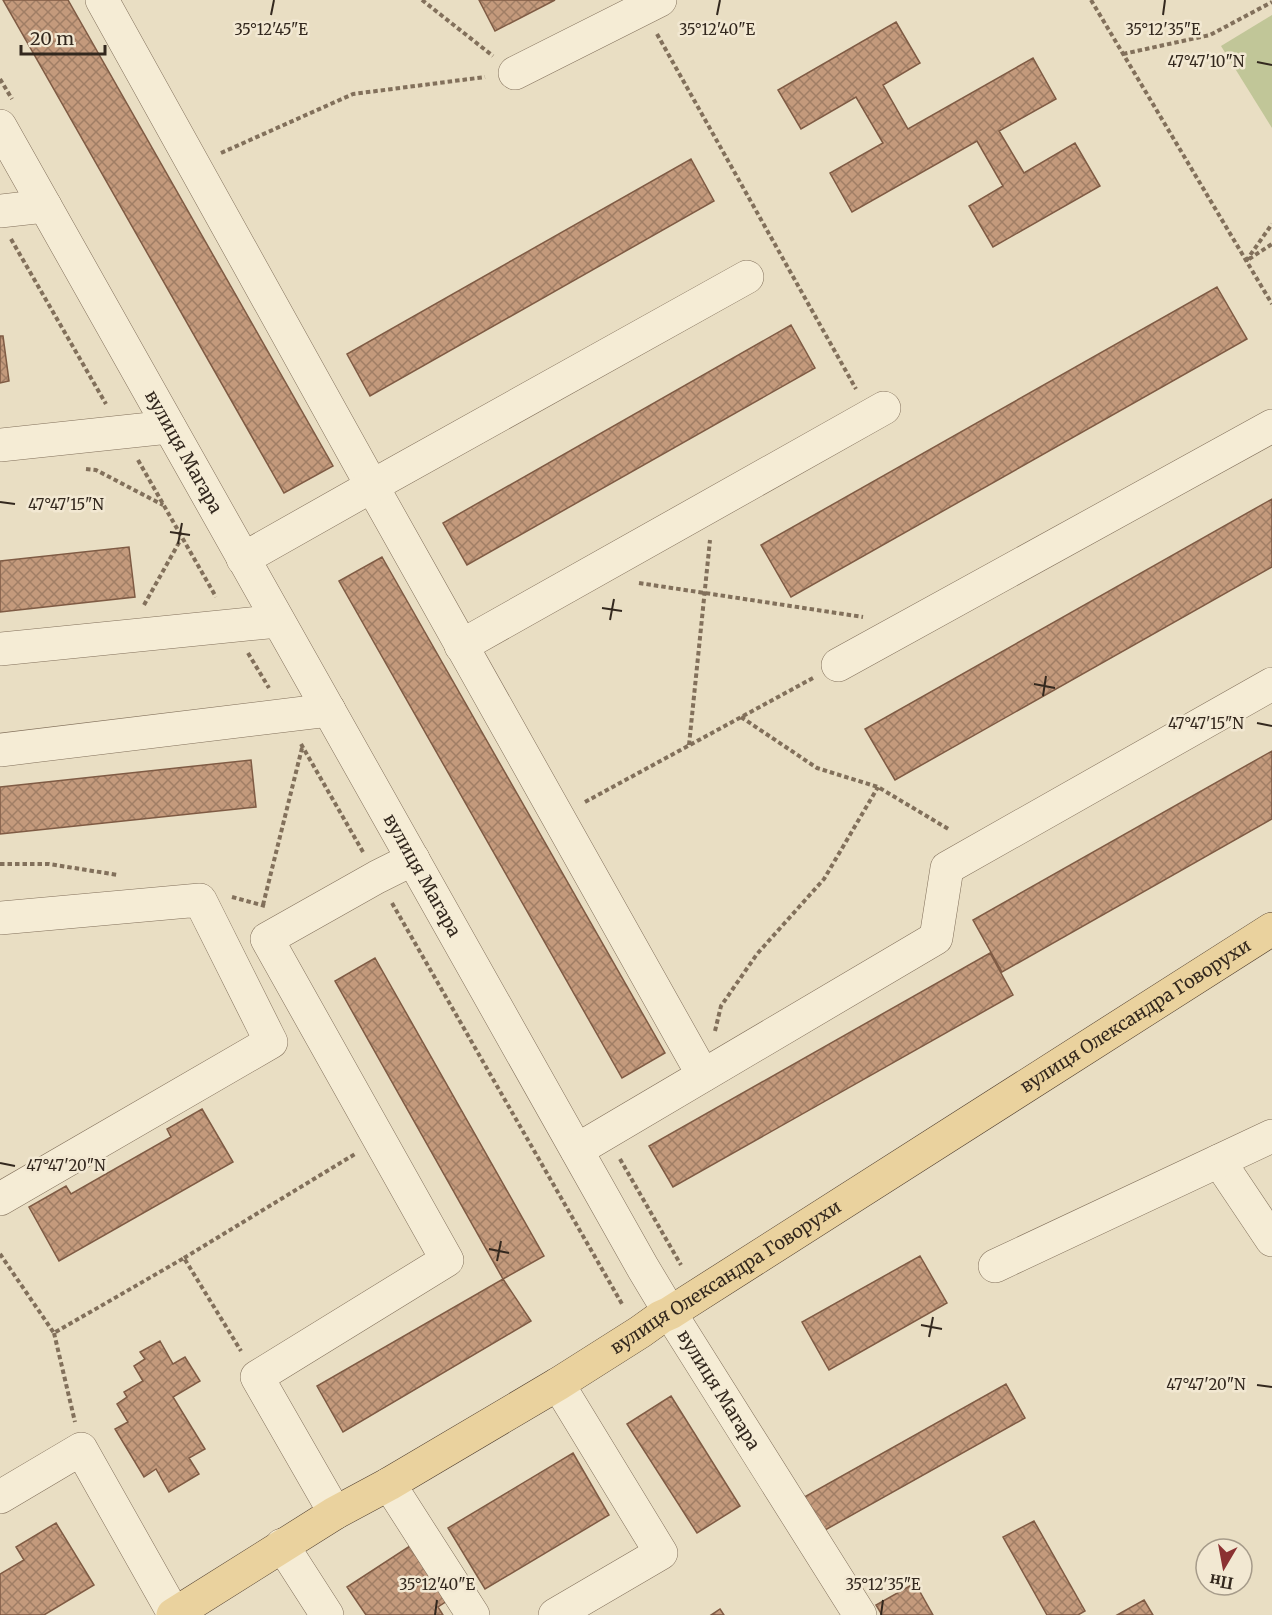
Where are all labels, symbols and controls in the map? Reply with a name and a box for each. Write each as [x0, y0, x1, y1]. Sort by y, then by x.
scale bar [21, 18, 105, 56]
text: 35°12'45"E [234, 20, 308, 39]
text: 35°12'40"E [679, 20, 755, 39]
text: 35°12'35"E [1126, 20, 1201, 39]
text: 20 m [30, 27, 74, 50]
text: 47°47'10"N [1168, 52, 1245, 71]
street label: вулиця Магара [140, 386, 228, 518]
text: 47°47'15"N [28, 495, 104, 514]
text: 47°47'15"N [1168, 714, 1244, 733]
street label: вулиця Магара [379, 809, 466, 941]
street label: вулиця Олександра Говорухи [1016, 934, 1255, 1098]
text: 47°47'20"N [26, 1156, 106, 1175]
street label: вулиця Олександра Говорухи [606, 1195, 845, 1359]
street label: вулиця Магара [672, 1325, 765, 1454]
text: 47°47'20"N [1166, 1375, 1246, 1394]
north arrow [1194, 1537, 1254, 1597]
text: Пн [1208, 1570, 1235, 1594]
text: 35°12'40"E [399, 1575, 475, 1594]
text: 35°12'35"E [846, 1575, 921, 1594]

